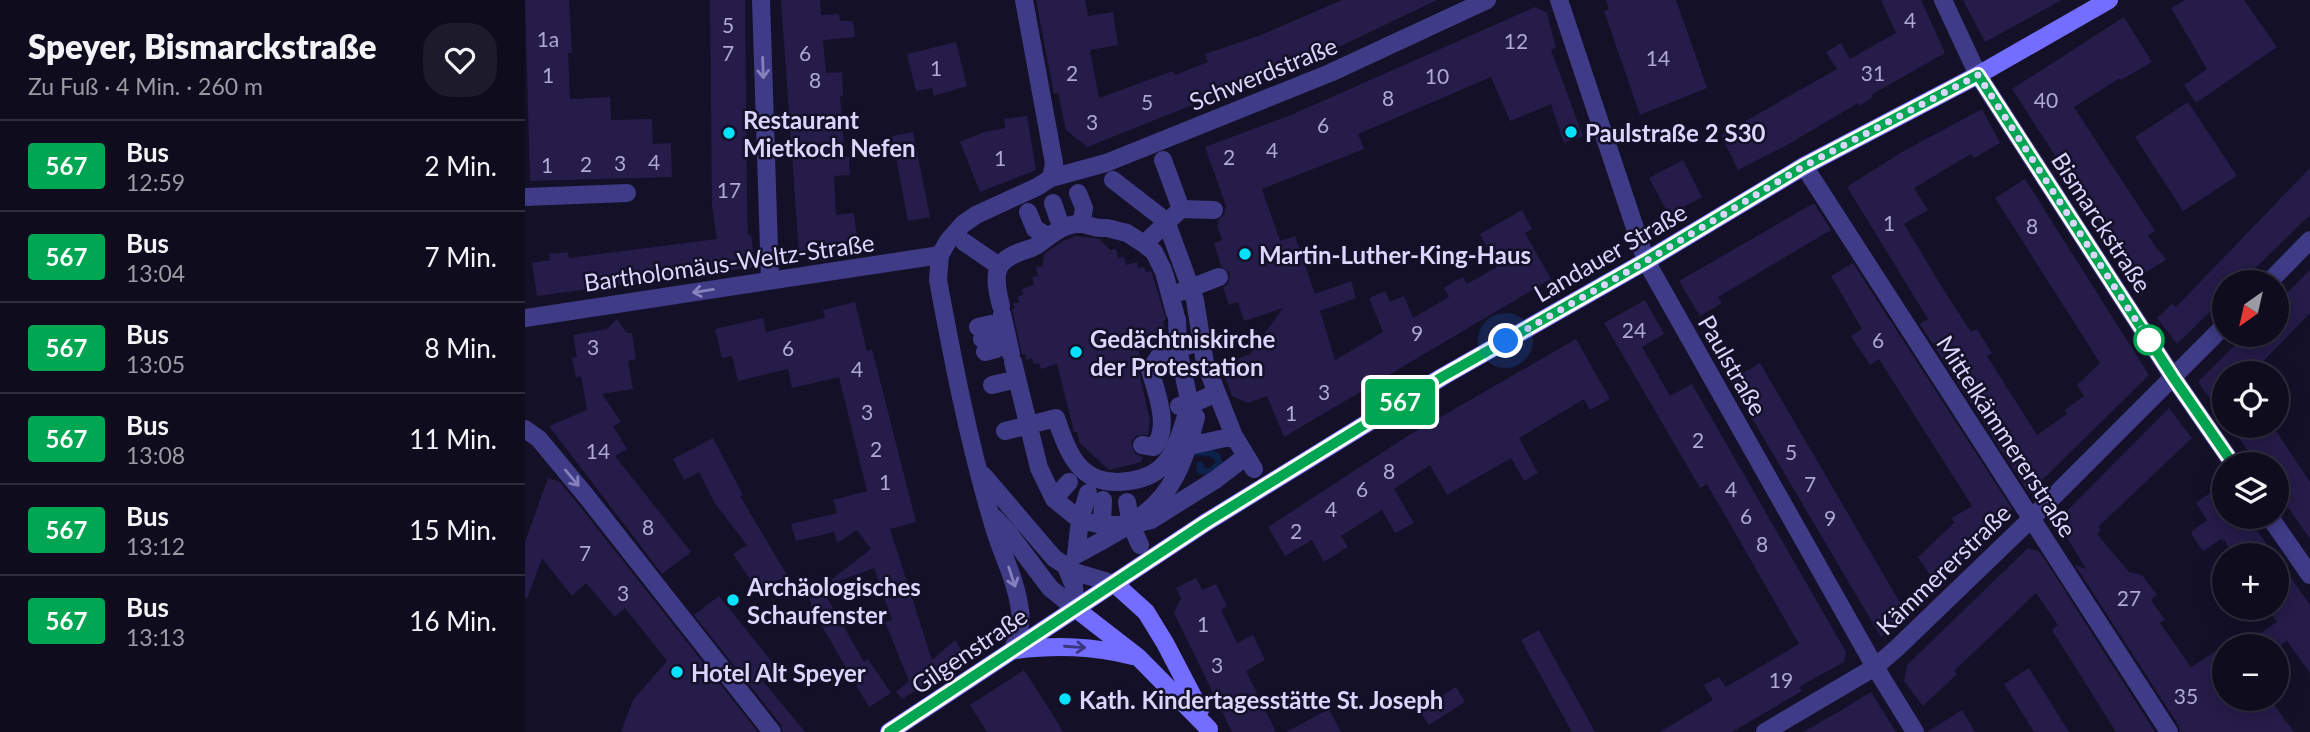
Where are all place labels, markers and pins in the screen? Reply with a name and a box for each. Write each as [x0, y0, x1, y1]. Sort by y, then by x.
place label: Restaurant Mietkoch Nefen [743, 105, 916, 162]
place label: Paulstraße 2 S30 [1585, 118, 1766, 147]
marker: Paulstraße 2 S30 [1563, 124, 1579, 140]
marker: Restaurant Mietkoch Nefen [721, 125, 737, 141]
place label: Martin-Luther-King-Haus [1259, 240, 1531, 269]
marker: Martin-Luther-King-Haus [1237, 246, 1253, 262]
place label: Gedächtniskirche der Protestation [1090, 324, 1276, 381]
unlabelled marker [2134, 325, 2164, 355]
marker: Gedächtniskirche der Protestation [1068, 344, 1084, 360]
place label: Archäologisches Schaufenster [746, 572, 921, 629]
marker: Archäologisches Schaufenster [725, 592, 741, 608]
place label: Hotel Alt Speyer [691, 658, 866, 687]
marker: Hotel Alt Speyer [669, 664, 685, 680]
place label: Kath. Kindertagesstätte St. Joseph [1079, 685, 1443, 714]
marker: Kath. Kindertagesstätte St. Joseph [1057, 691, 1073, 707]

